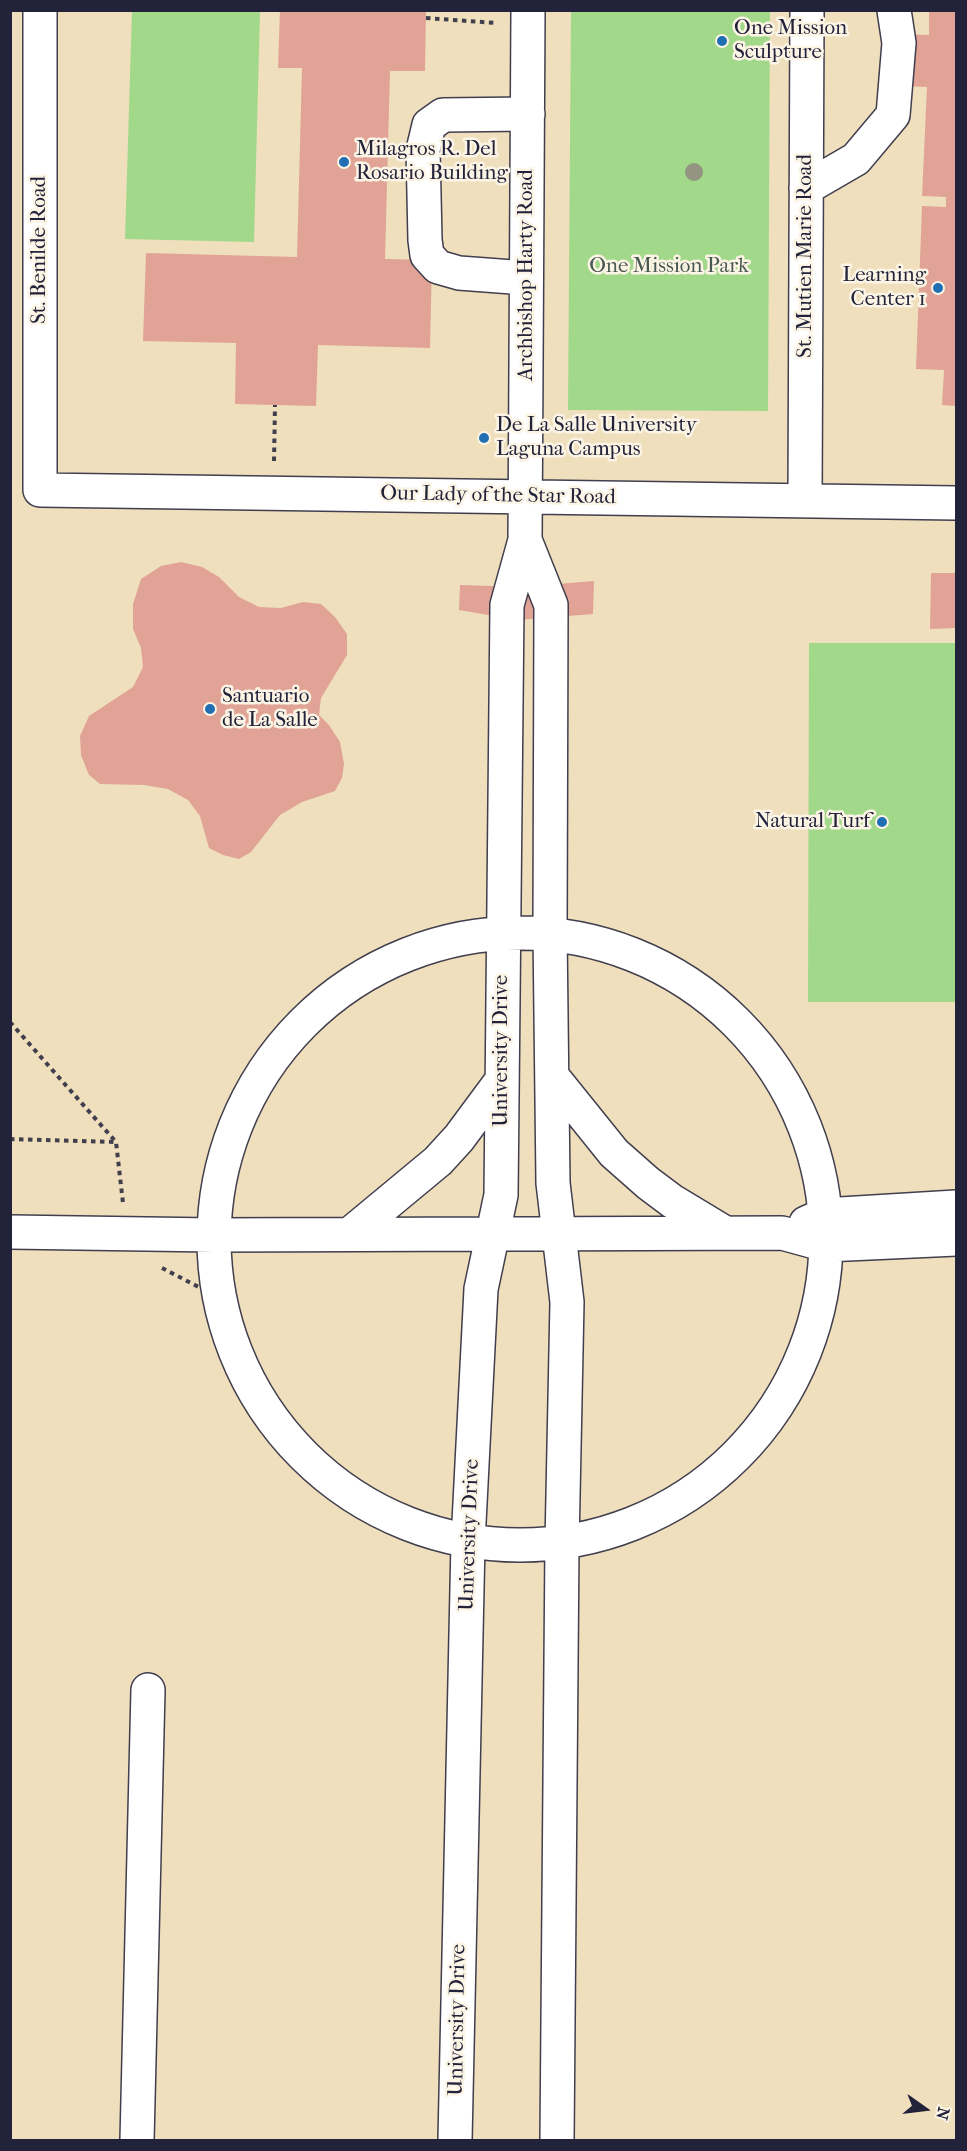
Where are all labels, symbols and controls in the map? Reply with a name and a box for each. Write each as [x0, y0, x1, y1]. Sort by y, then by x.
place label: One Mission Sculpture [734, 16, 847, 66]
marker: One Mission Sculpture [715, 34, 729, 48]
place label: Milagros R. Del Rosario Building [356, 137, 508, 187]
street label: St. Mutien Marie Road [793, 154, 819, 358]
marker: Milagros R. Del Rosario Building [337, 155, 351, 169]
street label: Archbishop Harty Road [514, 169, 540, 381]
street label: St. Benilde Road [27, 176, 53, 324]
park label: One Mission Park [589, 254, 749, 280]
place label: Learning Center 1 [842, 263, 926, 313]
marker: Learning Center 1 [931, 281, 945, 295]
place label: De La Salle University Laguna Campus [496, 413, 697, 463]
marker: De La Salle University Laguna Campus [477, 431, 491, 445]
street label: Our Lady of the Star Road [380, 481, 616, 511]
place label: Santuario de La Salle [222, 684, 318, 734]
marker: Santuario de La Salle [203, 702, 217, 716]
place label: Natural Turf [755, 809, 870, 835]
marker: Natural Turf [875, 815, 889, 829]
street label: University Drive [489, 975, 515, 1127]
street label: University Drive [455, 1459, 485, 1611]
street label: University Drive [444, 1944, 472, 2096]
north arrow [895, 2079, 955, 2139]
text: N [932, 2105, 954, 2122]

